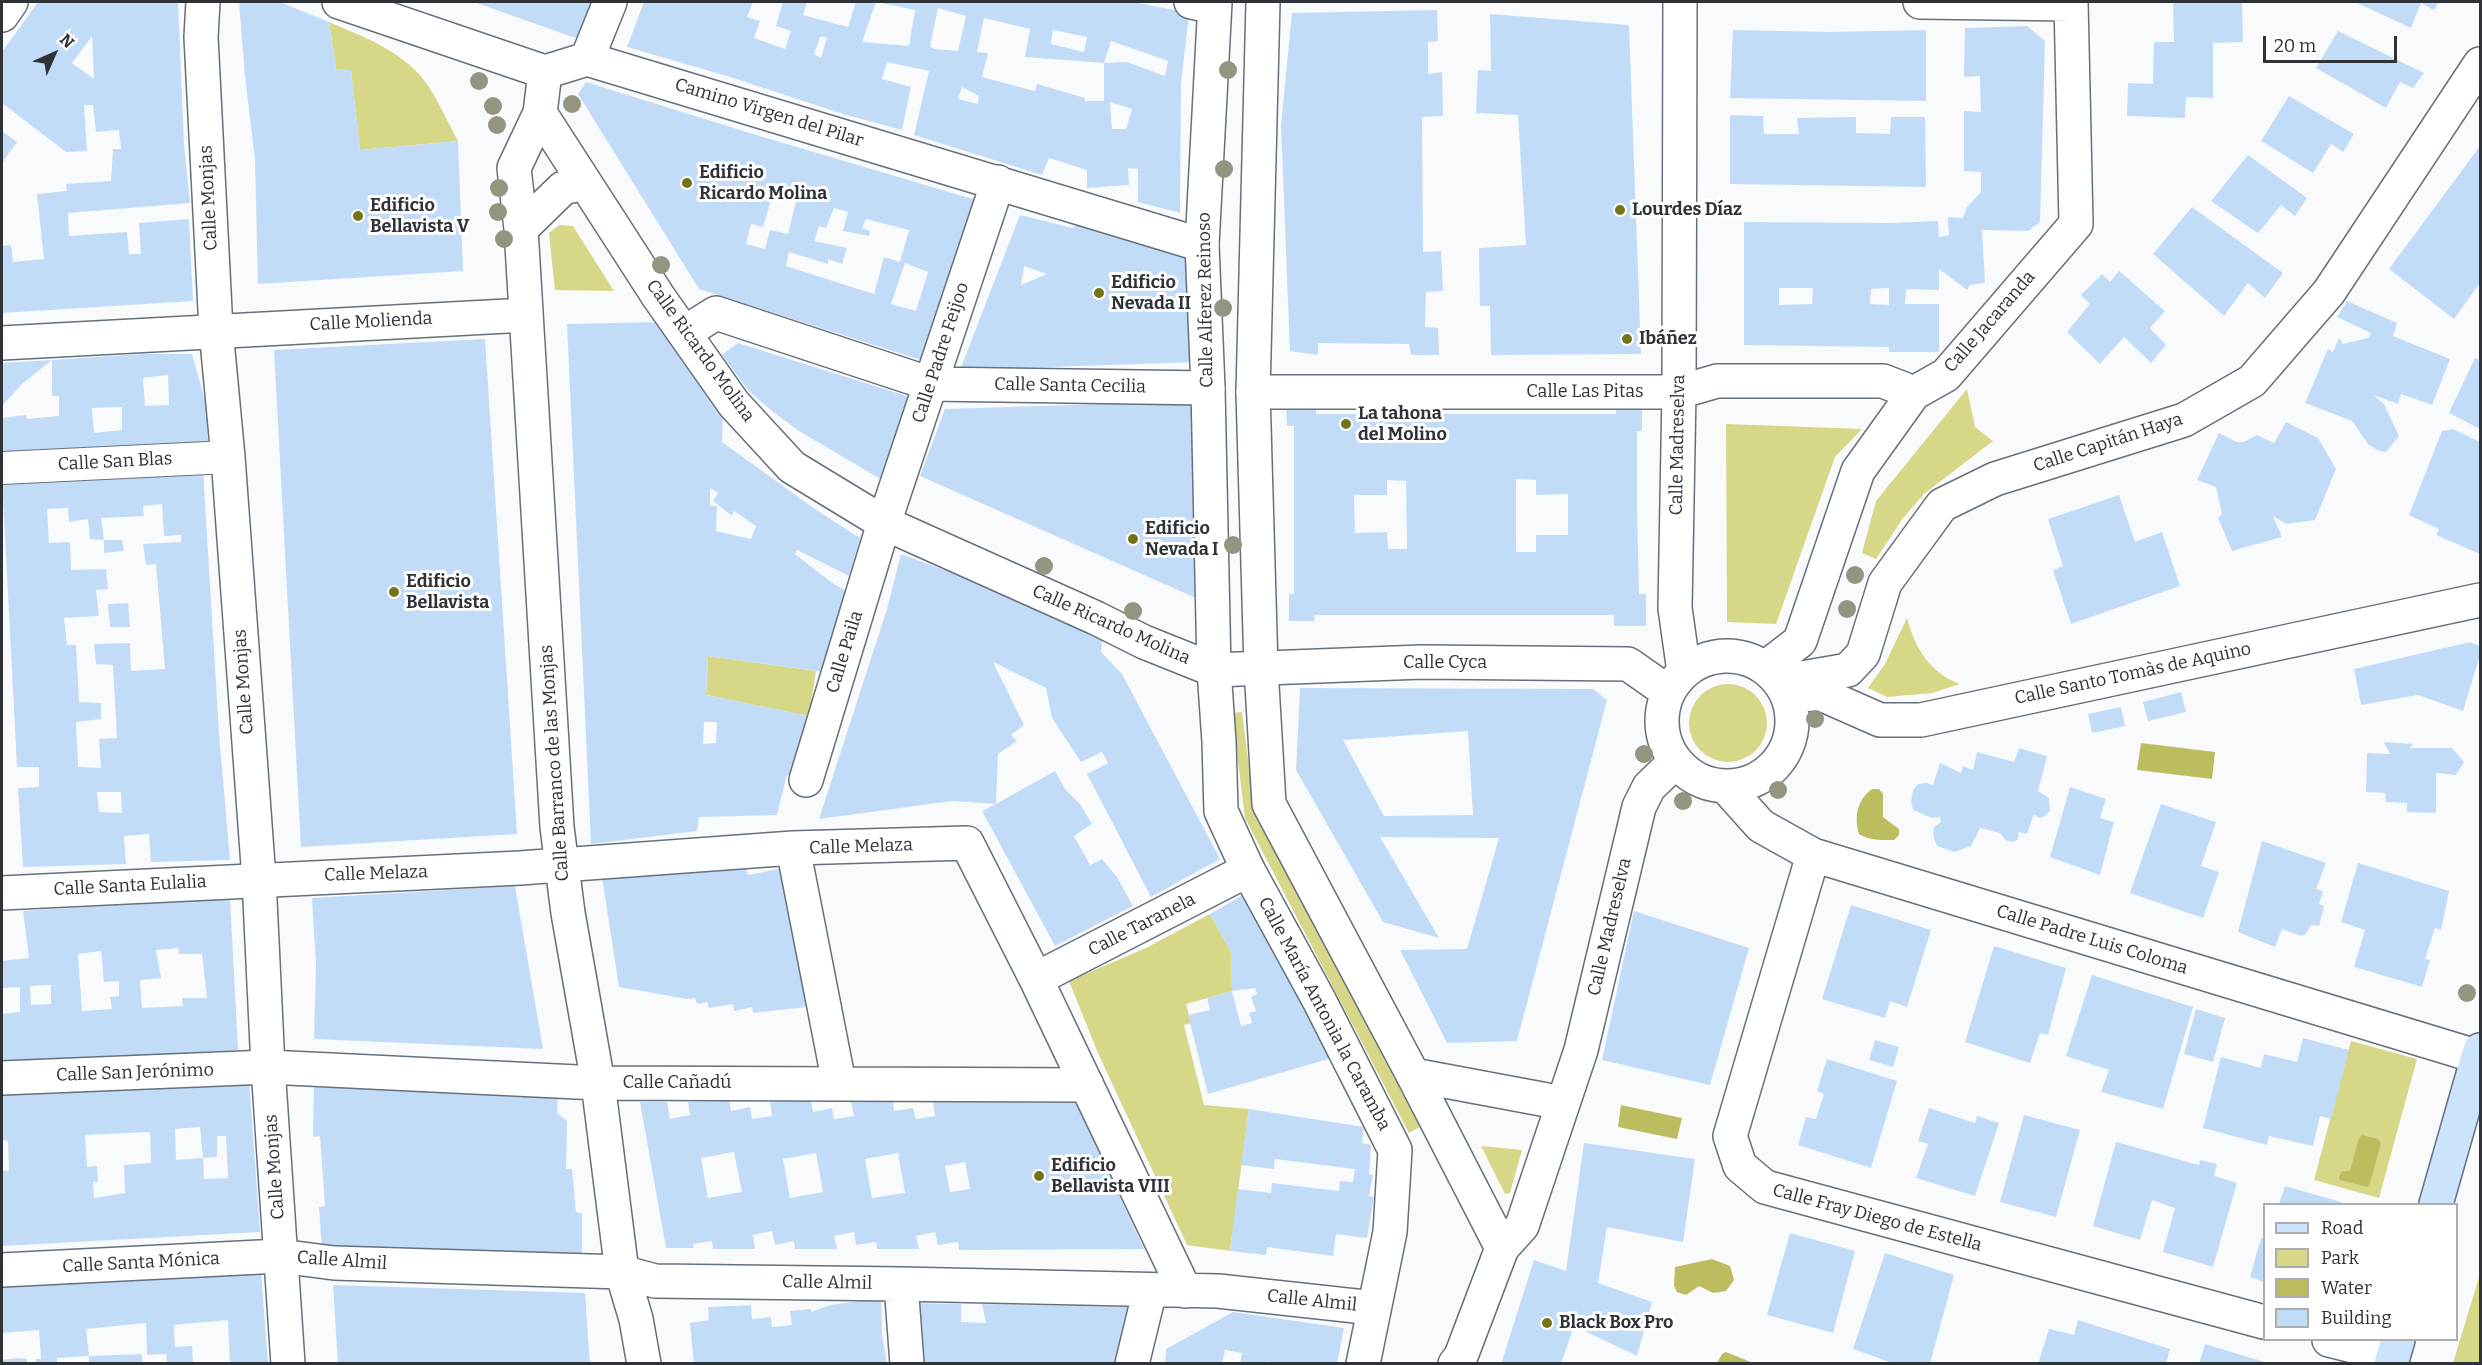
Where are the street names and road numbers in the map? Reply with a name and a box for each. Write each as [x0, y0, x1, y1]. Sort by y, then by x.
street label: Camino Virgen del Pilar [672, 74, 866, 152]
street label: Calle Monjas [195, 145, 223, 251]
street label: Calle Alferez Reinoso [1194, 212, 1218, 388]
street label: Calle Jacaranda [1940, 267, 2040, 377]
street label: Calle Ricardo Molina [641, 276, 759, 426]
street label: Calle Padre Feijoo [908, 280, 974, 426]
street label: Calle Molienda [309, 308, 433, 336]
street label: Calle Santa Cecilia [994, 374, 1146, 398]
street label: Calle Madreselva [1666, 374, 1690, 516]
street label: Calle Las Pitas [1526, 381, 1644, 403]
street label: Calle Capitán Haya [2031, 409, 2185, 477]
street label: Calle San Blas [57, 448, 173, 476]
street label: Calle Ricardo Molina [1029, 580, 1193, 670]
street label: Calle Paila [822, 608, 868, 696]
street label: Calle Monjas [230, 629, 258, 735]
street label: Calle Santo Tomàs de Aquino [2013, 638, 2253, 710]
street label: Calle Barranco de las Monjas [536, 644, 574, 882]
street label: Calle Cyca [1403, 652, 1487, 674]
street label: Calle Melaza [809, 834, 913, 860]
street label: Calle Madreselva [1584, 856, 1636, 998]
street label: Calle Melaza [324, 861, 428, 887]
street label: Calle Santa Eulalia [53, 871, 207, 901]
street label: Calle Taranela [1085, 889, 1199, 961]
street label: Calle María Antonia la Caramba [1253, 894, 1395, 1134]
street label: Calle Padre Luis Coloma [1994, 901, 2190, 979]
street label: Calle San Jerónimo [56, 1059, 214, 1087]
street label: Calle Cañadú [622, 1072, 732, 1094]
street label: Calle Monjas [261, 1114, 289, 1220]
street label: Calle Fray Diego de Estella [1770, 1180, 1984, 1256]
street label: Calle Almil [296, 1247, 388, 1275]
street label: Calle Santa Mónica [62, 1248, 220, 1278]
street label: Calle Almil [782, 1271, 872, 1295]
street label: Calle Almil [1266, 1286, 1358, 1316]

